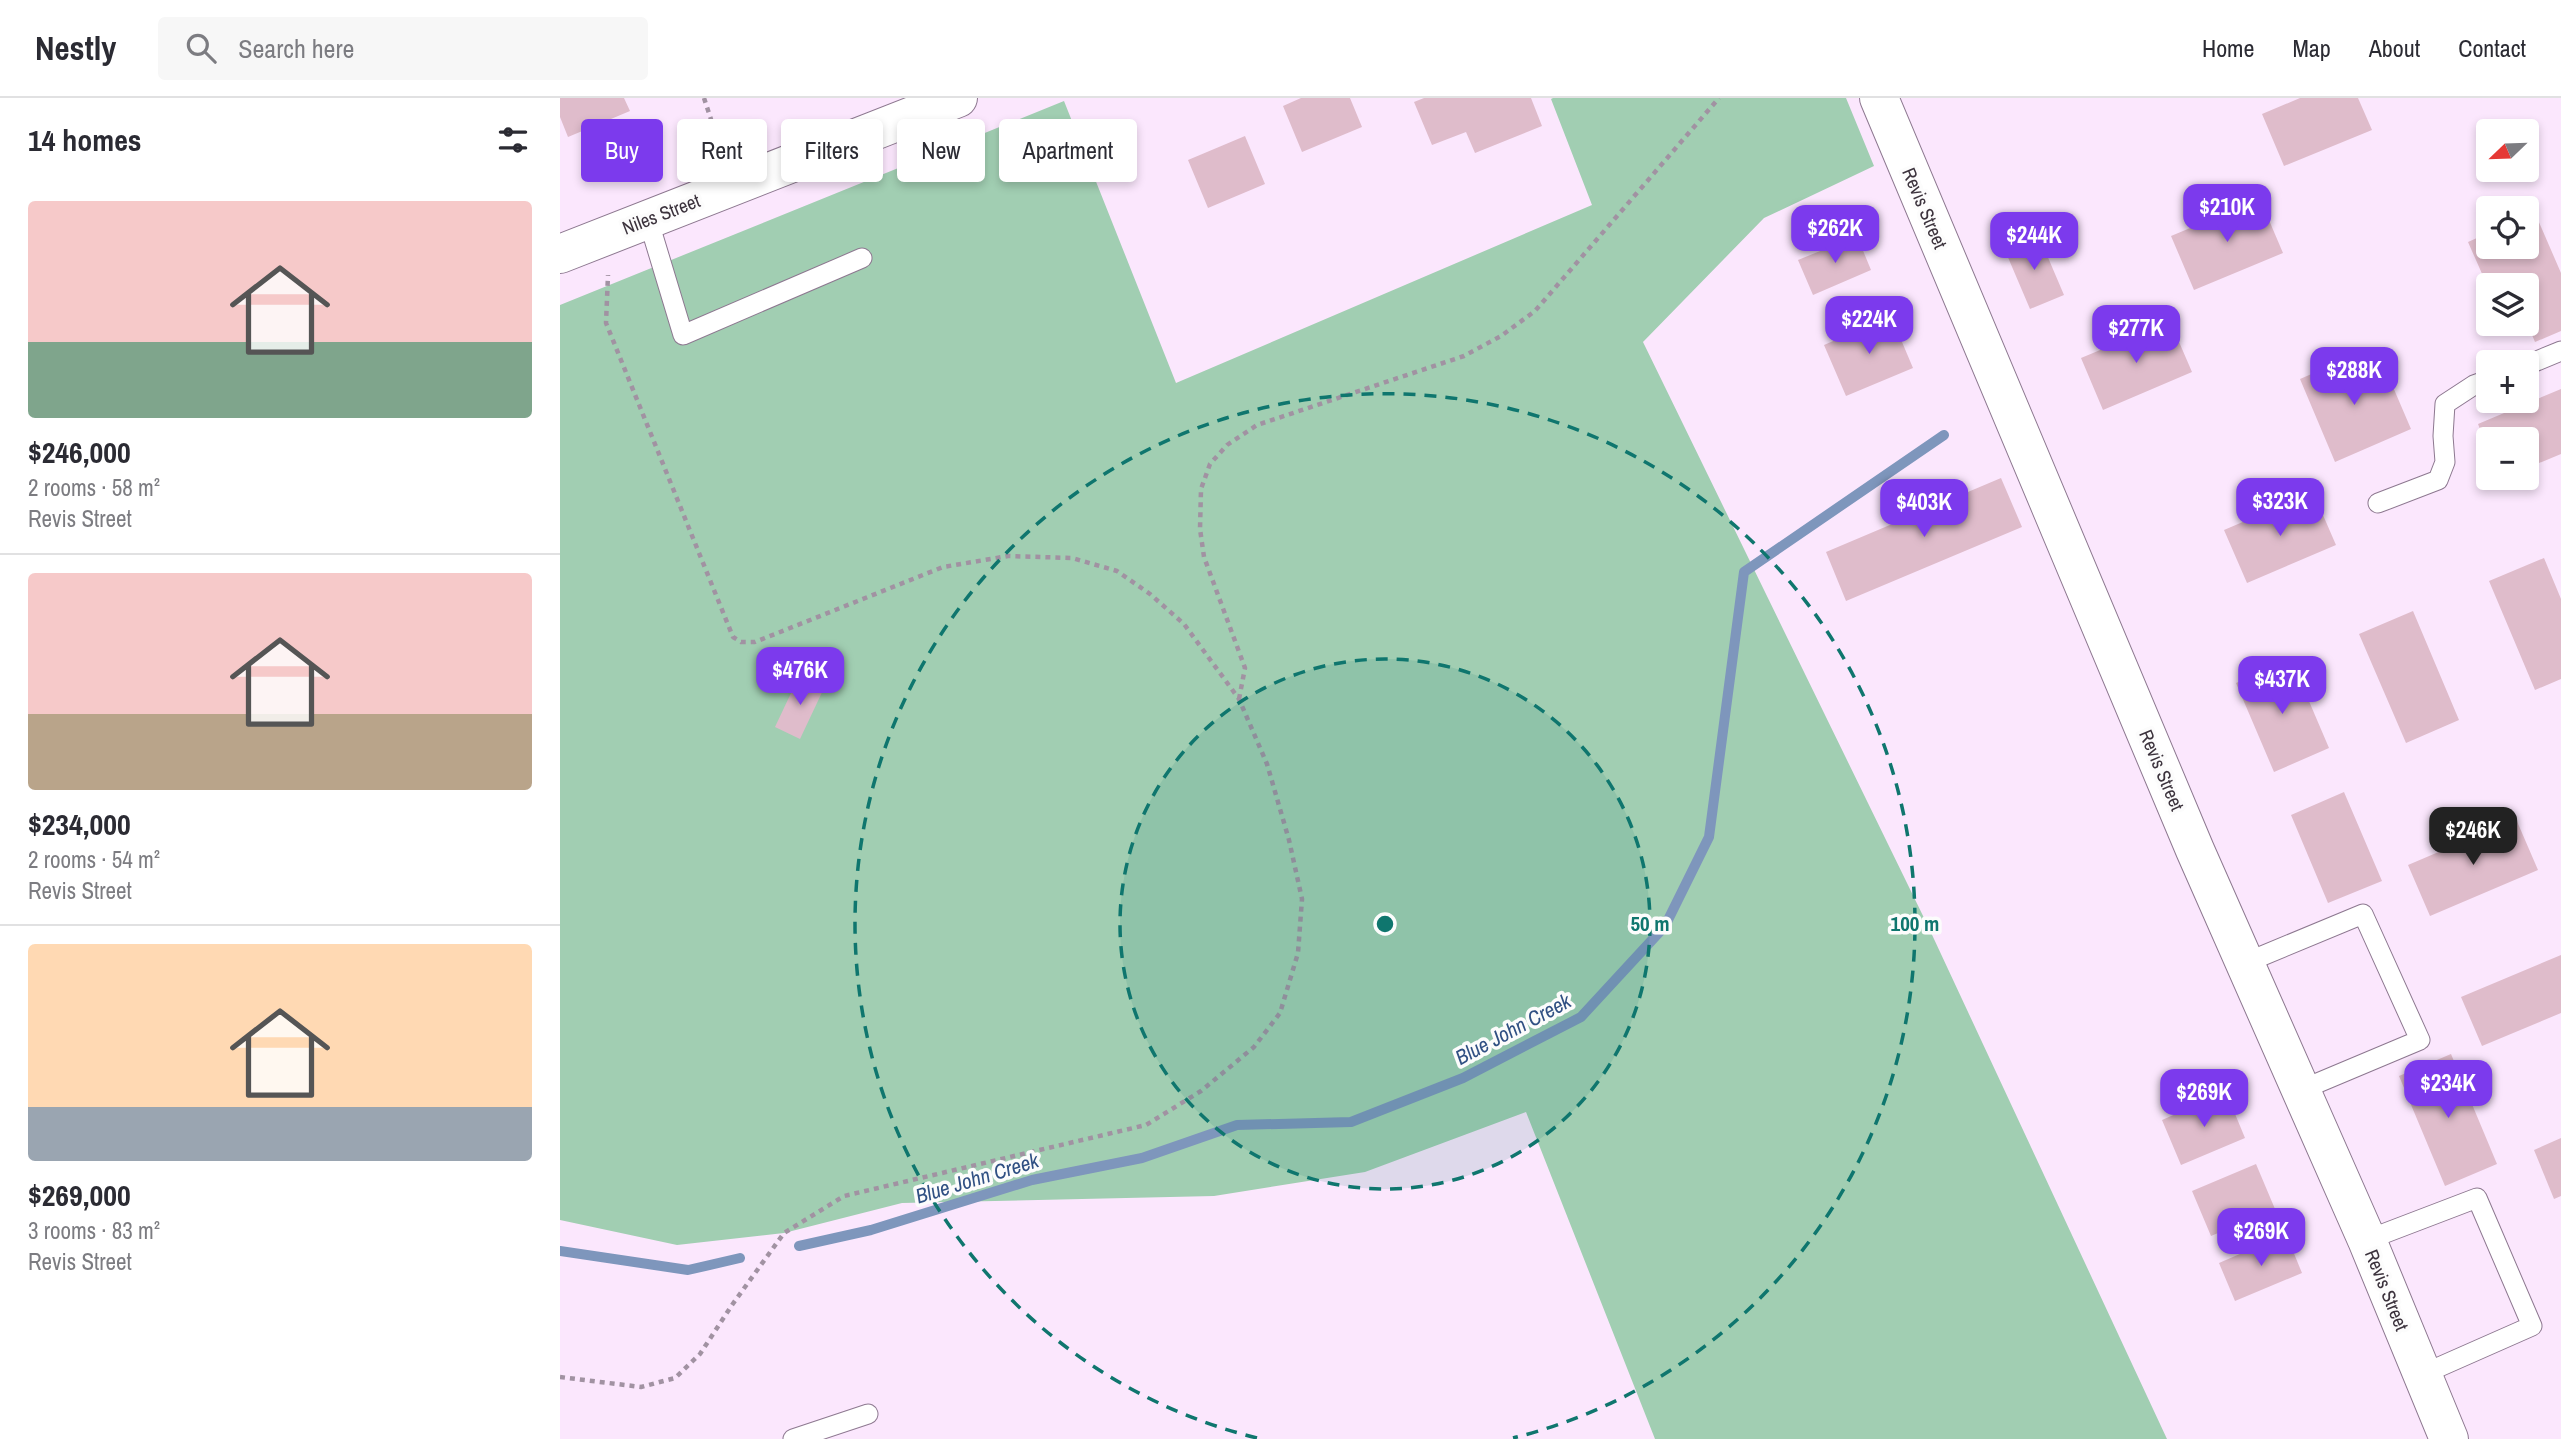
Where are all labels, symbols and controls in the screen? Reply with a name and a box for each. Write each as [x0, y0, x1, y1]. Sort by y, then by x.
search box [158, 17, 648, 80]
text: Nestly [35, 26, 116, 70]
icon: search [182, 29, 220, 67]
text: Search here [238, 31, 354, 66]
text: Home [2202, 32, 2254, 64]
text: Map [2292, 32, 2331, 64]
text: About [2369, 32, 2420, 64]
text: Contact [2458, 32, 2526, 64]
chip: Buy [581, 119, 663, 182]
chip: Rent [677, 119, 767, 182]
chip: Filters [781, 119, 883, 182]
chip: New [897, 119, 985, 182]
chip: Apartment [999, 119, 1137, 182]
north arrow [2476, 119, 2539, 182]
map controls [2476, 119, 2539, 490]
text: 14 homes [28, 120, 142, 160]
icon: filters [494, 121, 532, 159]
street label: Revis Street [1896, 163, 1954, 253]
pin: $210K [2178, 184, 2276, 244]
street label: Niles Street [618, 187, 704, 241]
text: $210K [2199, 191, 2255, 222]
button: locate [2476, 196, 2539, 259]
pin: $262K [1786, 206, 1884, 265]
text: $262K [1807, 212, 1863, 243]
pin: $244K [1985, 212, 2083, 272]
text: $244K [2006, 219, 2062, 250]
icon: home [217, 247, 343, 373]
button: layers [2476, 273, 2539, 336]
pin: $224K [1820, 296, 1918, 356]
text: $224K [1841, 303, 1897, 334]
pin: $277K [2087, 306, 2185, 365]
text: $277K [2108, 312, 2164, 343]
pin: $288K [2305, 348, 2403, 407]
button: + [2476, 350, 2539, 413]
text: $288K [2326, 354, 2382, 385]
button: − [2476, 427, 2539, 490]
text: $246,000 [28, 432, 131, 472]
text: 2 rooms · 58 m² [28, 472, 160, 503]
pin: $323K [2231, 478, 2329, 538]
pin: $403K [1875, 480, 1973, 539]
text: $323K [2252, 485, 2308, 516]
text: $403K [1896, 486, 1952, 517]
text: Revis Street [28, 503, 132, 534]
icon: home [217, 619, 343, 745]
pin: $476K [751, 648, 849, 707]
text: $476K [772, 654, 828, 685]
pin: $437K [2233, 656, 2331, 716]
text: $437K [2254, 663, 2310, 694]
street label: Revis Street [2133, 725, 2191, 815]
text: $234,000 [28, 804, 131, 844]
pin: $246K [2424, 808, 2522, 867]
text: $246K [2445, 814, 2501, 845]
text: 2 rooms · 54 m² [28, 844, 160, 875]
text: Revis Street [28, 875, 132, 906]
text: 50 m [1630, 909, 1670, 938]
text: 100 m [1891, 909, 1939, 938]
centre of rings [1373, 912, 1397, 936]
water label: Blue John Creek [1450, 986, 1577, 1072]
icon: home [217, 990, 343, 1116]
pin: $234K [2399, 1060, 2497, 1120]
text: $234K [2420, 1067, 2476, 1098]
pin: $269K [2155, 1070, 2253, 1129]
text: $269K [2176, 1076, 2232, 1107]
water label: Blue John Creek [912, 1145, 1043, 1210]
text: $269,000 [28, 1175, 131, 1215]
pin: $269K [2212, 1208, 2310, 1268]
text: 3 rooms · 83 m² [28, 1215, 160, 1246]
text: $269K [2233, 1215, 2289, 1246]
street label: Revis Street [2359, 1245, 2415, 1335]
text: Revis Street [28, 1246, 132, 1277]

